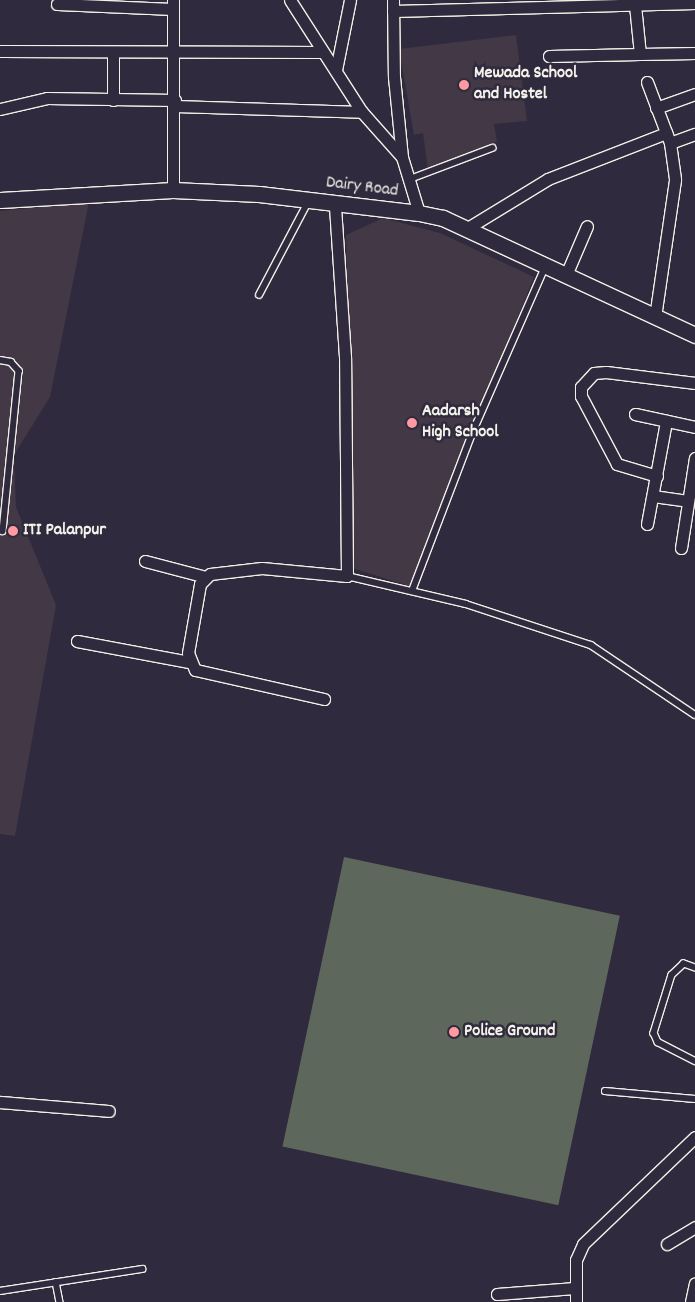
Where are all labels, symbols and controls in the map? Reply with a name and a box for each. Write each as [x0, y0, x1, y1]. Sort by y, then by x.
place label: Mewada School and Hostel [474, 64, 577, 106]
marker: Mewada School and Hostel [458, 79, 470, 91]
street label: Dairy Road [325, 173, 399, 203]
place label: Aadarsh High School [422, 402, 498, 444]
marker: Aadarsh High School [406, 417, 418, 429]
place label: ITI Palanpur [23, 520, 106, 542]
marker: ITI Palanpur [7, 525, 19, 537]
place label: Police Ground [464, 1021, 555, 1043]
marker: Police Ground [448, 1026, 460, 1038]

